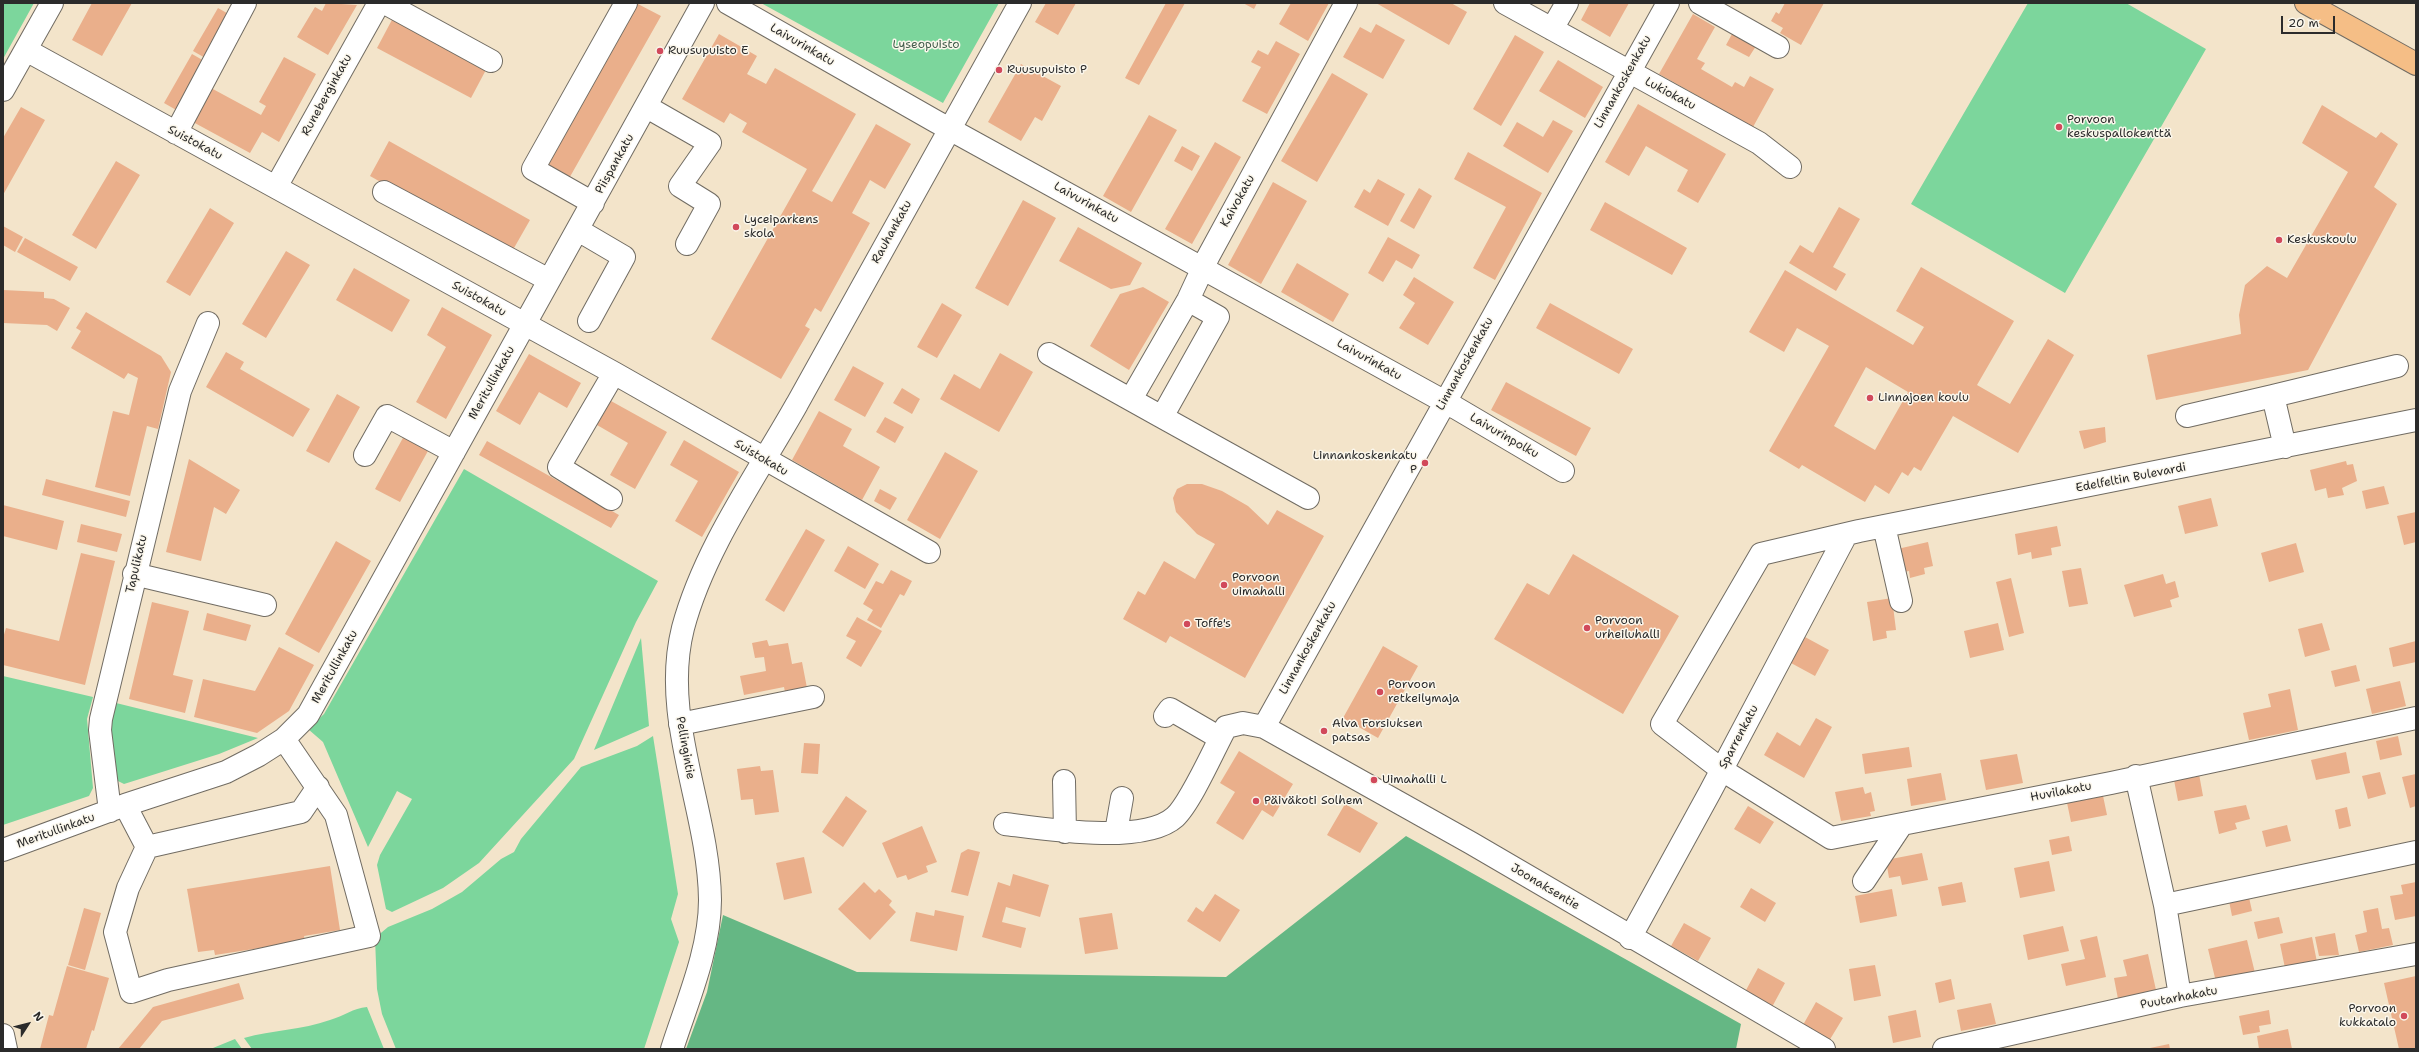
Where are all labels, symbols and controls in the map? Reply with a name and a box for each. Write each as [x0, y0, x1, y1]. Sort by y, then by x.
scale bar [2283, 8, 2337, 34]
text: 20 m [2288, 15, 2319, 31]
street label: Laivurinkatu [767, 21, 837, 69]
street label: Linnankoskenkatu [1591, 33, 1655, 131]
park label: Lyseopuisto [892, 38, 960, 52]
place label: Ruusupuisto E [668, 44, 748, 58]
marker: Ruusupuisto E [655, 46, 665, 56]
street label: Runeberginkatu [299, 52, 355, 138]
place label: Ruusupuisto P [1007, 63, 1087, 77]
marker: Ruusupuisto P [994, 65, 1004, 75]
street label: Lukiokatu [1642, 75, 1698, 113]
place label: Porvoon keskuspallokenttä [2067, 113, 2171, 141]
marker: Porvoon keskuspallokenttä [2054, 122, 2064, 132]
street label: Suistokatu [165, 123, 225, 163]
street label: Piispankatu [593, 131, 637, 197]
street label: Kaivokatu [1218, 172, 1258, 230]
street label: Laivurinkatu [1051, 179, 1121, 227]
street label: Rauhankatu [869, 198, 915, 266]
place label: Lyceiparkens skola [744, 213, 818, 241]
marker: Lyceiparkens skola [731, 222, 741, 232]
place label: Keskuskoulu [2287, 233, 2357, 247]
marker: Keskuskoulu [2274, 235, 2284, 245]
street label: Suistokatu [449, 278, 509, 320]
street label: Linnankoskenkatu [1433, 315, 1497, 413]
street label: Laivurinkatu [1334, 336, 1404, 384]
street label: Meritullinkatu [466, 344, 518, 422]
place label: Linnajoen koulu [1878, 391, 1969, 405]
marker: Linnajoen koulu [1865, 393, 1875, 403]
street label: Laivurinpolku [1467, 410, 1541, 462]
street label: Suistokatu [731, 437, 791, 479]
place label: Linnankoskenkatu P [1313, 449, 1417, 477]
marker: Linnankoskenkatu P [1420, 458, 1430, 468]
street label: Edelfeltin Bulevardi [2075, 460, 2187, 496]
street label: Tapulikatu [123, 533, 151, 595]
place label: Porvoon uimahalli [1232, 571, 1285, 599]
marker: Porvoon uimahalli [1219, 580, 1229, 590]
street label: Linnankoskenkatu [1276, 599, 1340, 697]
place label: Porvoon urheiluhalli [1595, 614, 1660, 642]
place label: Toffe's [1195, 617, 1231, 631]
marker: Toffe's [1182, 619, 1192, 629]
marker: Porvoon urheiluhalli [1582, 623, 1592, 633]
street label: Meritullinkatu [309, 628, 361, 706]
place label: Porvoon retkeilymaja [1388, 678, 1460, 706]
marker: Porvoon retkeilymaja [1375, 687, 1385, 697]
street label: Sparrenkatu [1716, 702, 1762, 772]
street label: Pellingintie [672, 716, 698, 780]
place label: Alva Forsiuksen patsas [1332, 717, 1423, 745]
marker: Alva Forsiuksen patsas [1319, 726, 1329, 736]
place label: Uimahalli L [1382, 773, 1447, 787]
marker: Uimahalli L [1369, 775, 1379, 785]
street label: Huvilakatu [2029, 779, 2093, 805]
place label: Päiväkoti Solhem [1264, 794, 1363, 808]
marker: Päiväkoti Solhem [1251, 796, 1261, 806]
street label: Meritullinkatu [15, 810, 97, 852]
street label: Joonaksentie [1508, 861, 1582, 913]
street label: Puutarhakatu [2139, 983, 2219, 1013]
place label: Porvoon kukkatalo [2339, 1002, 2396, 1030]
north arrow [8, 1004, 48, 1044]
text: N [29, 1009, 47, 1025]
marker: Porvoon kukkatalo [2399, 1011, 2409, 1021]

